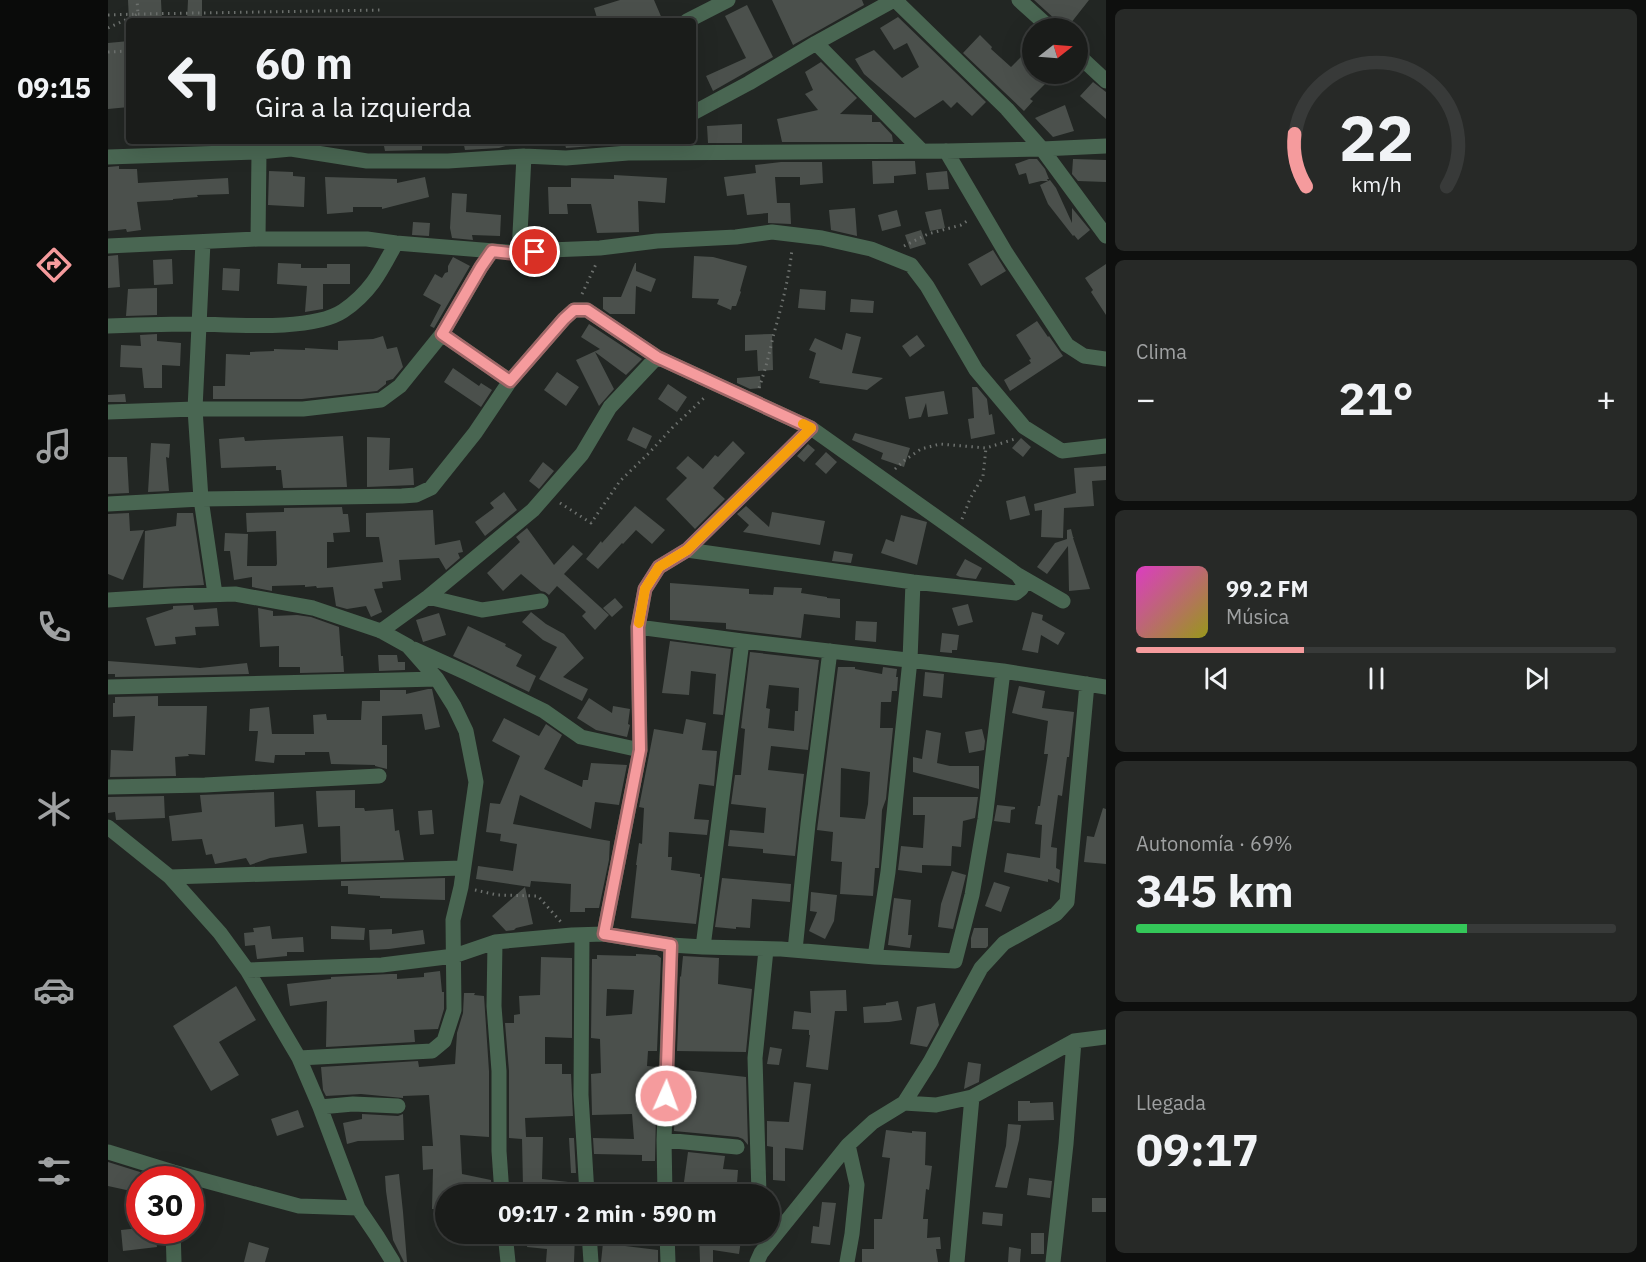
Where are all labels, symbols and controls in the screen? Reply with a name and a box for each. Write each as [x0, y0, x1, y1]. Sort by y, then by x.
north arrow [1022, 18, 1088, 84]
map controls [1022, 18, 1088, 84]
text: 60 m [255, 36, 353, 91]
icon: left [156, 42, 234, 120]
text: 09:15 [17, 70, 91, 105]
text: Gira a la izquierda [255, 89, 471, 124]
text: 22 [1339, 97, 1413, 178]
text: km/h [1351, 170, 1401, 198]
pin [509, 226, 560, 277]
icon: arrive [518, 235, 551, 268]
icon: directions [33, 244, 75, 286]
text: Clima [1136, 338, 1187, 365]
text: 21° [1338, 369, 1414, 427]
text: − [1136, 377, 1156, 420]
text: + [1596, 377, 1616, 420]
icon: music [33, 425, 75, 467]
text: 99.2 FM [1226, 574, 1309, 603]
text: Música [1226, 603, 1289, 630]
icon: phone [33, 606, 75, 648]
icon: previous [1200, 662, 1233, 695]
icon: pause [1360, 662, 1393, 695]
icon: next [1520, 662, 1553, 695]
icon: climate [33, 788, 75, 830]
text: Autonomía · 69% [1136, 830, 1293, 857]
text: 345 km [1136, 861, 1294, 919]
icon: car [33, 969, 75, 1011]
position arrow [634, 1064, 698, 1128]
text: Llegada [1136, 1089, 1206, 1116]
text: 09:17 [1136, 1120, 1259, 1178]
icon: filters [33, 1150, 75, 1192]
speed limit sign: 30 [126, 1166, 204, 1244]
text: 09:17 · 2 min · 590 m [498, 1199, 717, 1228]

